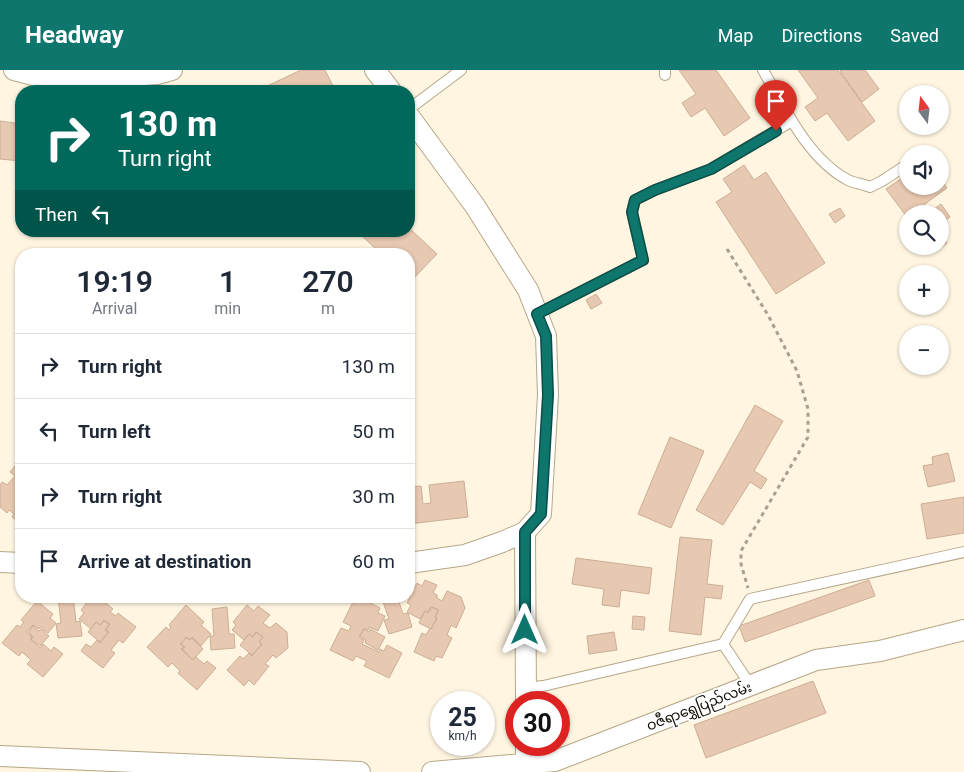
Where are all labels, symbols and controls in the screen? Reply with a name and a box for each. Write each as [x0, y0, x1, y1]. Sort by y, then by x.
text: Headway [25, 21, 124, 49]
text: Map [718, 25, 753, 46]
text: Directions [781, 25, 862, 46]
text: Saved [890, 25, 939, 46]
pin [755, 80, 797, 131]
north arrow [899, 85, 949, 135]
map controls [899, 85, 949, 375]
icon: arrive [762, 87, 790, 115]
text: 130 m [118, 104, 217, 145]
icon: right [35, 105, 100, 170]
button: sound [899, 145, 949, 195]
text: Turn right [118, 146, 212, 171]
icon: left [87, 200, 115, 228]
text: Then [35, 203, 77, 226]
button: search [899, 205, 949, 255]
text: 19:19 [76, 264, 153, 299]
text: 1 [219, 264, 236, 299]
text: 270 [302, 264, 354, 299]
button: + [899, 265, 949, 315]
text: Arrival [92, 299, 137, 318]
text: min [214, 299, 241, 318]
text: m [321, 299, 335, 318]
button: − [899, 325, 949, 375]
icon: right [35, 352, 63, 380]
text: Turn right [78, 355, 162, 378]
text: 130 m [342, 355, 395, 378]
icon: left [35, 417, 63, 445]
text: Turn left [78, 420, 151, 443]
text: 50 m [352, 420, 395, 443]
icon: right [35, 482, 63, 510]
text: Turn right [78, 485, 162, 508]
text: 30 m [352, 485, 395, 508]
icon: arrive [35, 547, 63, 575]
text: Arrive at destination [78, 550, 251, 573]
text: 60 m [352, 550, 395, 573]
position arrow [498, 603, 550, 655]
street label: ဝဇီရာရွှေပြည်လမ်း [643, 677, 755, 737]
speed limit sign: 30 [505, 691, 570, 756]
text: 25 [448, 703, 477, 732]
text: km/h [448, 729, 477, 743]

